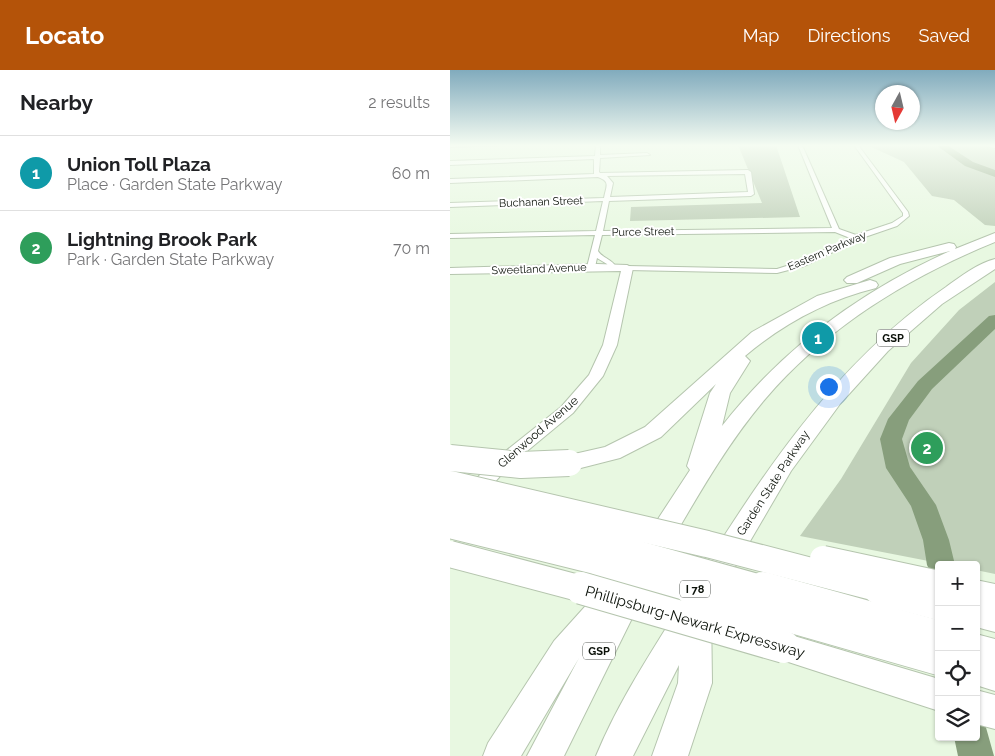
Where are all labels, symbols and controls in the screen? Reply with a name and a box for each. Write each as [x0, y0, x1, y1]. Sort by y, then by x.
text: Locato [25, 21, 104, 50]
text: Map [743, 25, 779, 46]
text: Directions [807, 25, 891, 46]
text: Saved [919, 25, 970, 46]
north arrow [875, 85, 920, 130]
text: Nearby [20, 90, 93, 115]
text: 2 results [368, 93, 430, 112]
text: Union Toll Plaza [67, 153, 211, 175]
text: 1 [32, 164, 40, 183]
text: 60 m [392, 164, 430, 183]
text: Place · Garden State Parkway [67, 175, 283, 194]
street label: Buchanan Street [499, 194, 584, 210]
street label: Purce Street [611, 225, 675, 239]
text: Lightning Brook Park [67, 228, 257, 250]
street label: Eastern Parkway [786, 229, 868, 273]
text: 2 [31, 239, 41, 258]
text: 70 m [393, 239, 430, 258]
text: Park · Garden State Parkway [67, 250, 274, 269]
street label: Sweetland Avenue [491, 261, 587, 277]
pin: 1 [802, 319, 834, 357]
road number: GSP [877, 330, 909, 346]
your location [816, 374, 842, 400]
street label: Glenwood Avenue [495, 393, 581, 471]
street label: Garden State Parkway [734, 427, 812, 538]
pin: 2 [911, 429, 943, 467]
map controls [935, 561, 980, 741]
button: + [935, 561, 980, 606]
road number: I 78 [680, 580, 710, 598]
street label: Phillipsburg-Newark Expressway [583, 582, 807, 662]
button: − [935, 606, 980, 651]
road number: GSP [583, 642, 615, 660]
button: locate [935, 651, 980, 696]
button: layers [935, 696, 980, 741]

